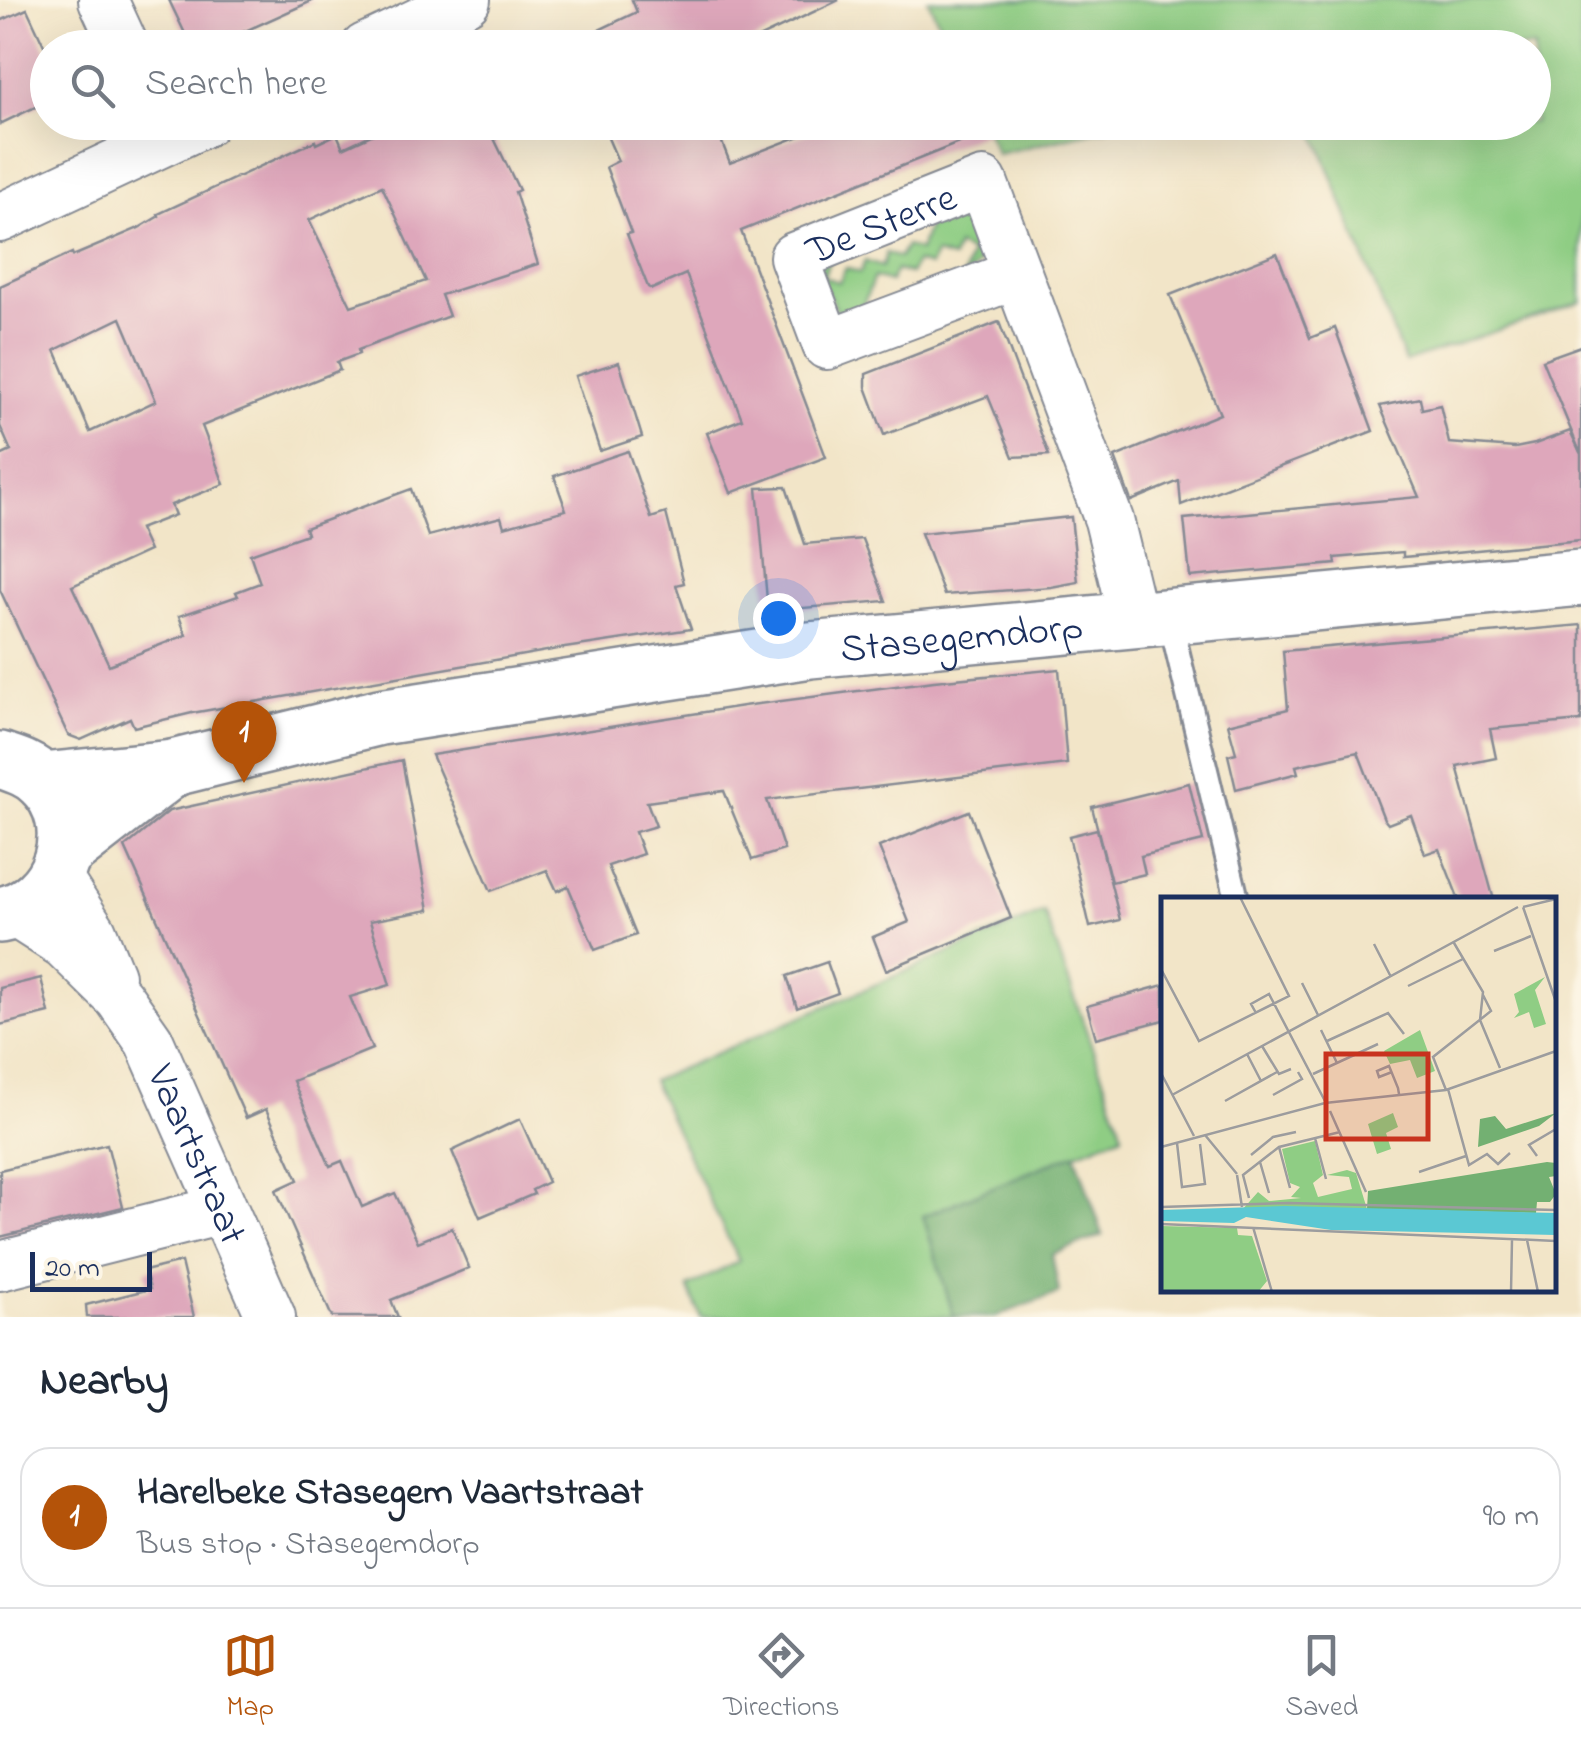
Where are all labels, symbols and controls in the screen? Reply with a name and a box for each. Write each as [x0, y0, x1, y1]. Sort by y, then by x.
search box [30, 30, 1551, 140]
text: Search here [145, 57, 327, 113]
icon: search [65, 58, 120, 113]
street label: De Sterre [797, 170, 966, 284]
your location [753, 593, 804, 644]
street label: Stasegemdorp [838, 600, 1086, 681]
pin: 1 [212, 700, 276, 783]
inset map [1161, 897, 1556, 1292]
street label: Vaartstraat [129, 1055, 260, 1255]
scale bar [30, 1247, 152, 1292]
text: 20 m [45, 1249, 100, 1290]
text: Nearby [40, 1352, 168, 1413]
text: Harelbeke Stasegem Vaartstraat [137, 1466, 643, 1522]
text: 1 [69, 1494, 80, 1541]
text: 90 m [1483, 1494, 1539, 1541]
text: Bus stop · Stasegemdorp [137, 1522, 480, 1569]
tab: Map [223, 1628, 278, 1729]
tab: Directions [723, 1628, 840, 1729]
tab: Saved [1285, 1628, 1358, 1729]

